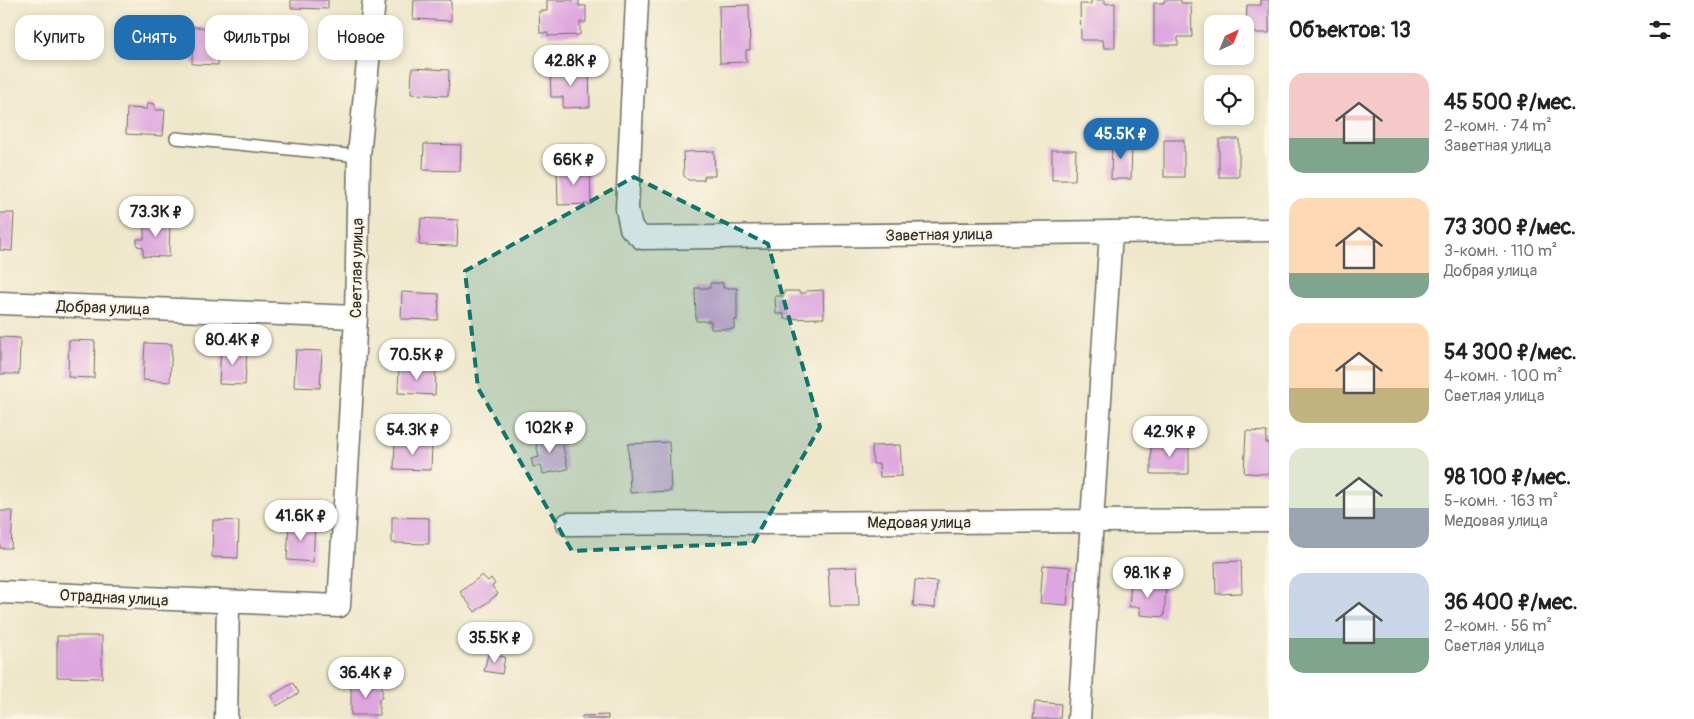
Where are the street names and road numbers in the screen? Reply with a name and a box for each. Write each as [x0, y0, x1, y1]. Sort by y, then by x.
street label: Светлая улица [346, 218, 368, 318]
street label: Заветная улица [885, 224, 993, 246]
street label: Добрая улица [55, 296, 150, 320]
street label: Медовая улица [867, 513, 971, 533]
street label: Отрадная улица [59, 585, 169, 611]

